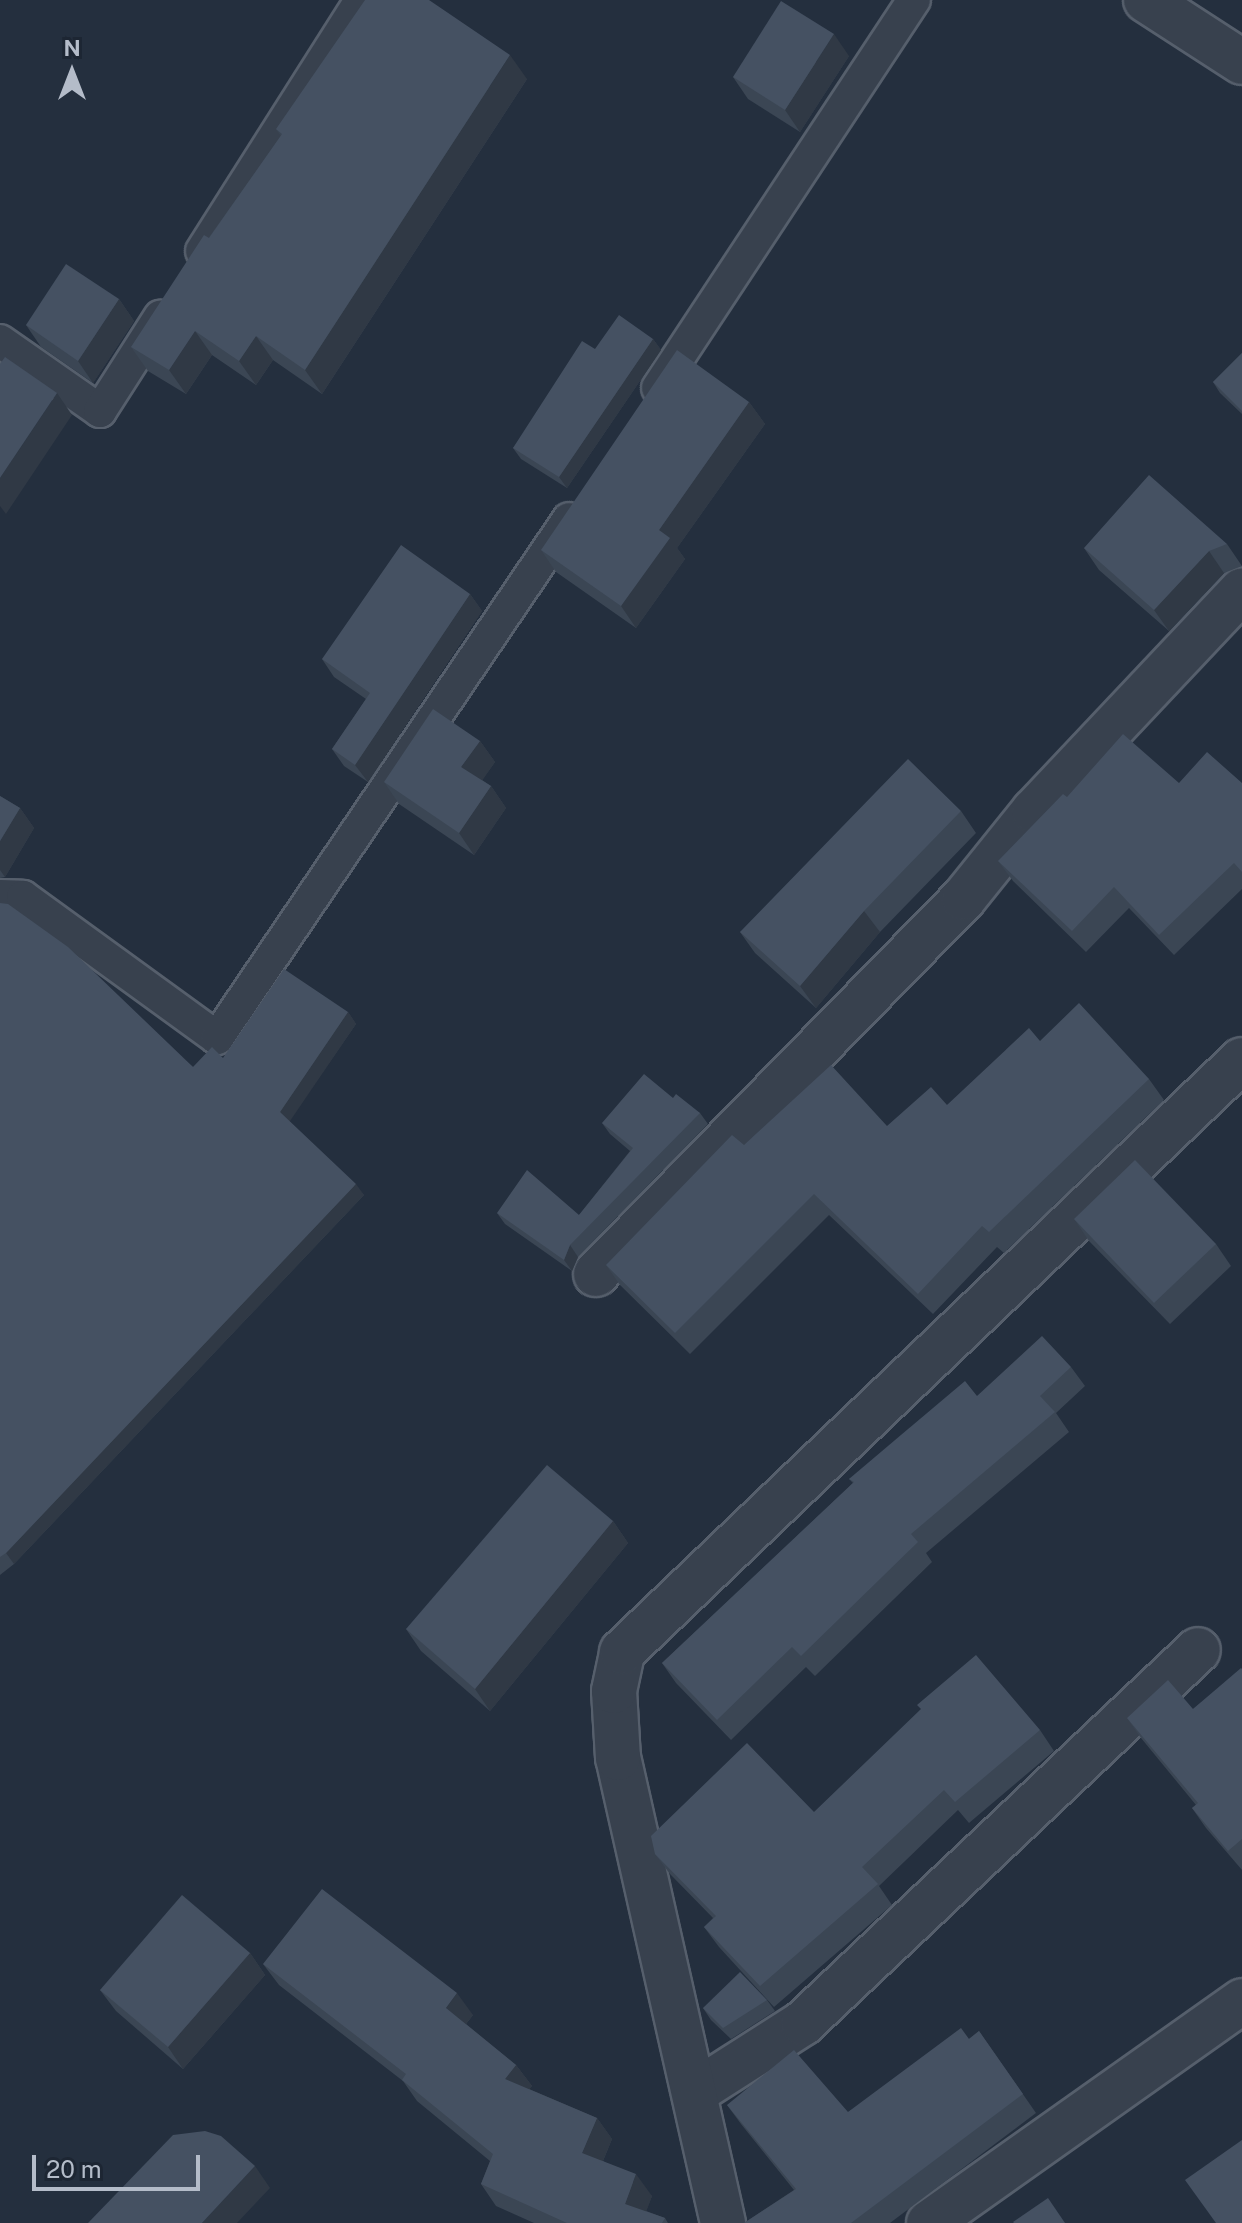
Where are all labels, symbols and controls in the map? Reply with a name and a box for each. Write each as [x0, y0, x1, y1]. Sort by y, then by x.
north arrow [32, 32, 112, 112]
text: N [63, 35, 81, 61]
scale bar [36, 2139, 204, 2189]
text: 20 m [46, 2155, 102, 2183]

